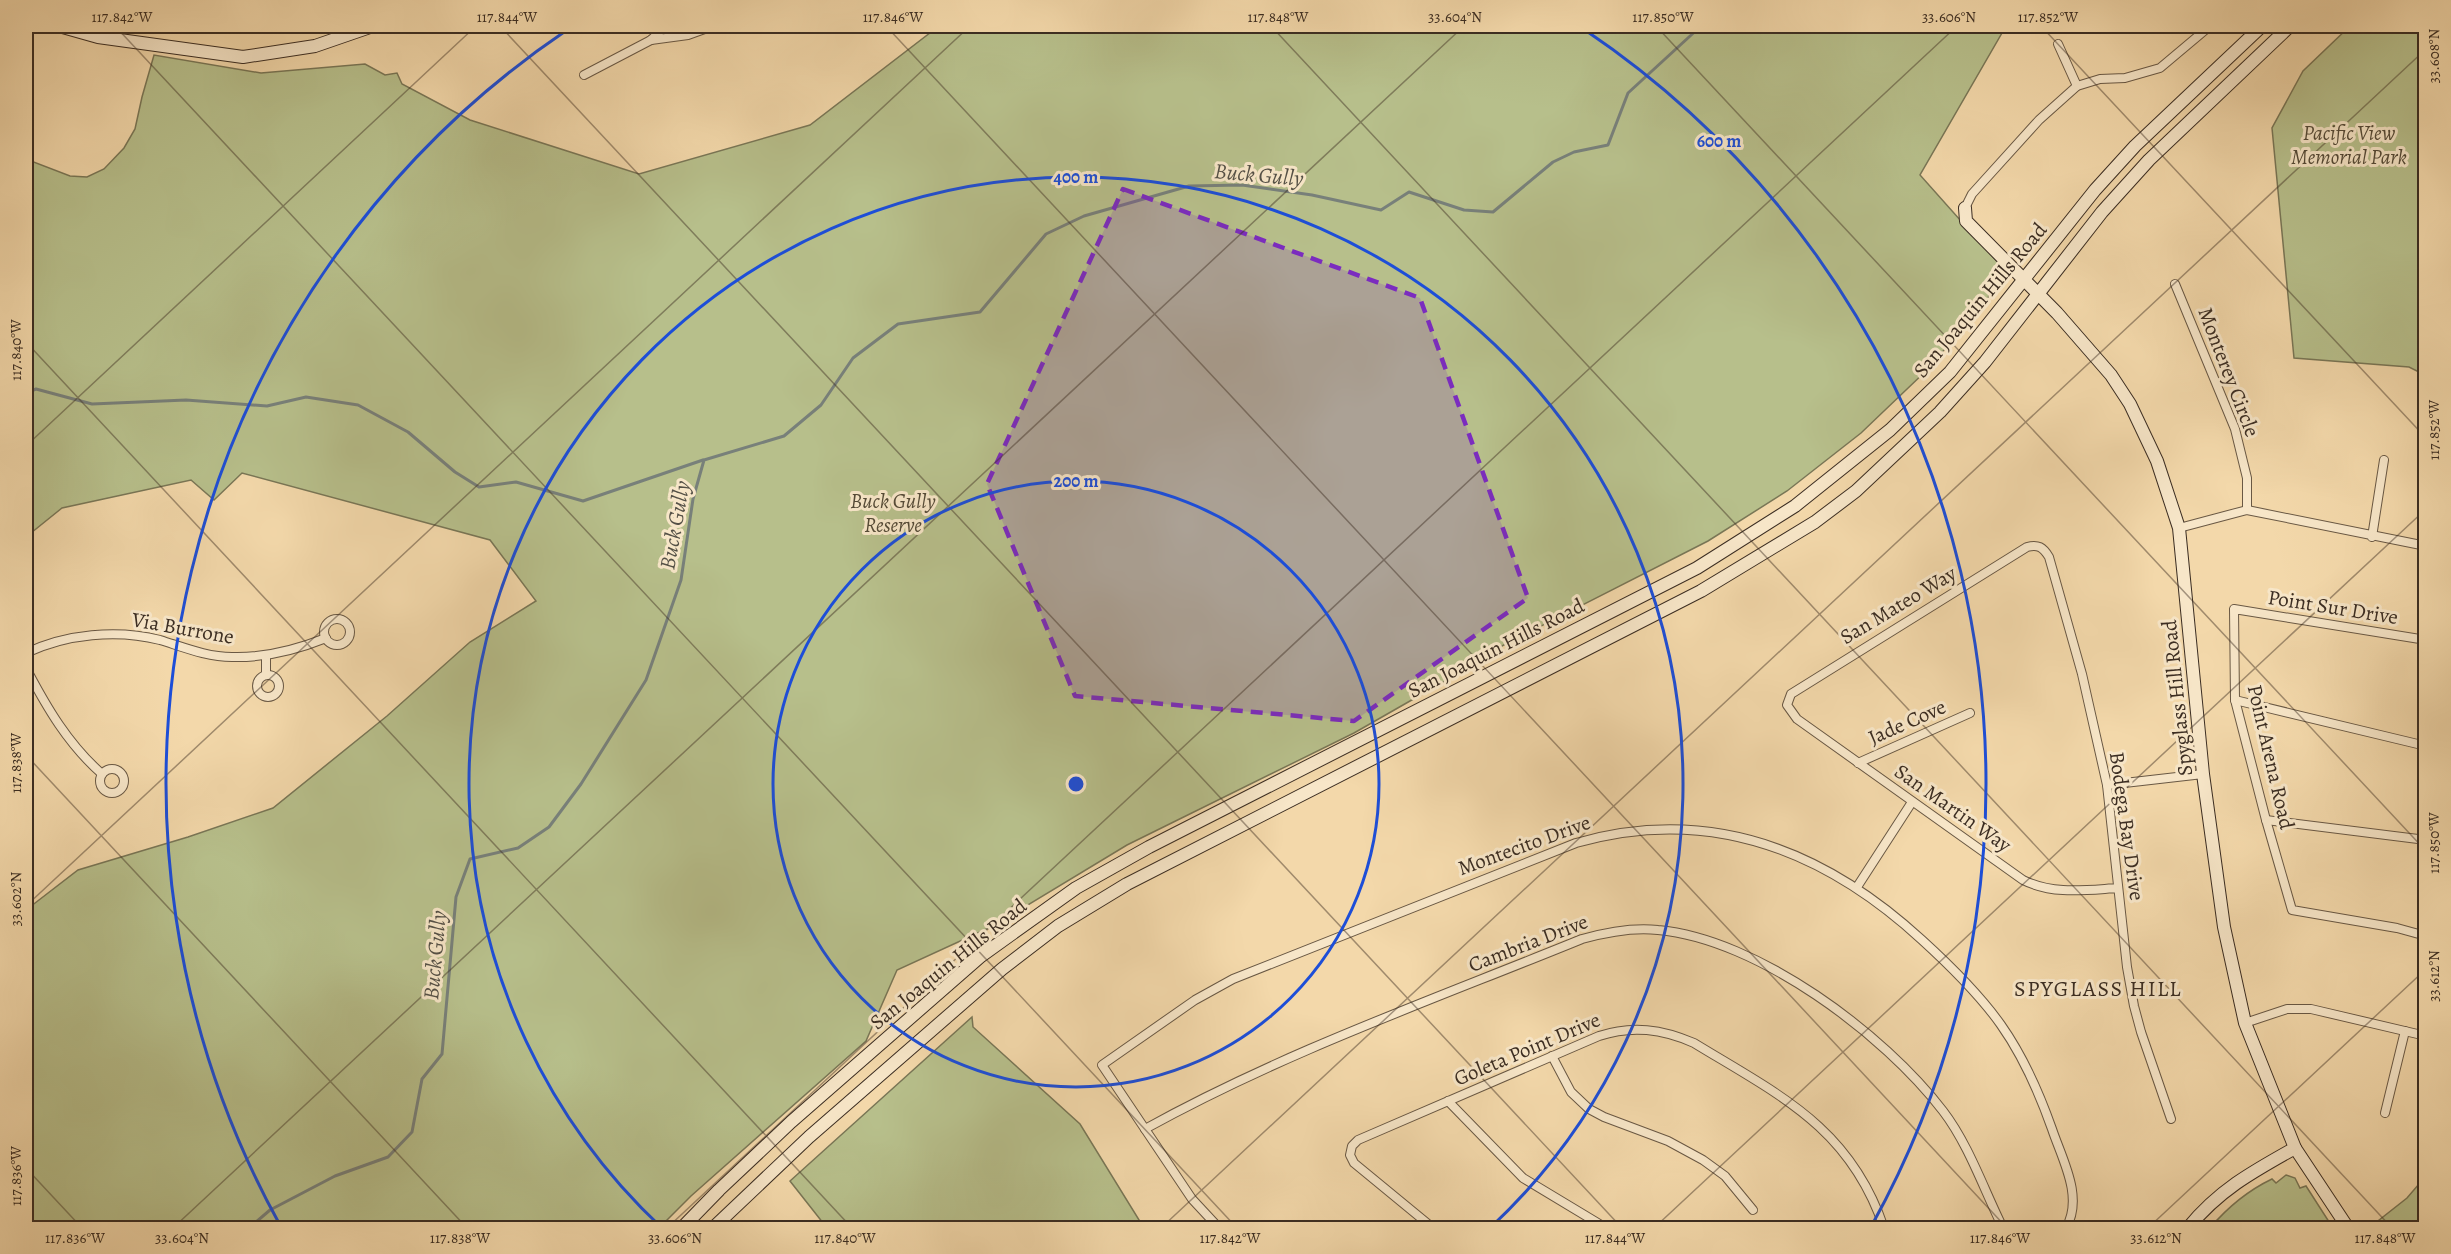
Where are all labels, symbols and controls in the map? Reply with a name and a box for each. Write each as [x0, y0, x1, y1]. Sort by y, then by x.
text: 117.842°W [92, 7, 152, 27]
text: 117.844°W [477, 7, 537, 27]
text: 117.846°W [863, 7, 923, 27]
text: 117.848°W [1248, 7, 1309, 27]
text: 33.604°N [1428, 7, 1482, 27]
text: 117.850°W [1632, 7, 1694, 27]
text: 33.606°N [1922, 7, 1976, 27]
text: 117.852°W [2018, 7, 2078, 27]
text: 33.608°N [2424, 29, 2444, 83]
park label: Pacific View Memorial Park [2291, 119, 2407, 171]
text: 600 m [1697, 129, 1741, 153]
water label: Buck Gully [1213, 156, 1305, 194]
text: 400 m [1054, 165, 1098, 189]
street label: San Joaquin Hills Road [1907, 216, 2054, 383]
street label: Monterey Circle [2191, 303, 2267, 441]
text: 117.840°W [6, 319, 26, 381]
text: 117.852°W [2424, 400, 2444, 460]
text: 200 m [1053, 469, 1099, 493]
water label: Buck Gully [652, 478, 698, 572]
park label: Buck Gully Reserve [850, 487, 936, 539]
street label: San Mateo Way [1835, 559, 1962, 651]
street label: Point Sur Drive [2266, 583, 2400, 631]
street label: San Joaquin Hills Road [1403, 591, 1590, 705]
street label: Via Burrone [129, 605, 236, 651]
street label: Spyglass Hill Road [2155, 618, 2199, 778]
street label: Point Arena Road [2241, 682, 2301, 833]
street label: Jade Cove [1864, 693, 1950, 751]
text: 117.838°W [6, 733, 26, 793]
street label: Bodega Bay Drive [2103, 750, 2151, 902]
street label: San Martin Way [1889, 757, 2018, 859]
centre of rings [1066, 774, 1086, 794]
street label: Montecito Drive [1454, 808, 1594, 882]
text: 117.850°W [2424, 812, 2444, 874]
text: 33.602°N [6, 872, 26, 926]
street label: San Joaquin Hills Road [864, 892, 1033, 1036]
street label: Cambria Drive [1464, 907, 1592, 979]
water label: Buck Gully [416, 909, 454, 1001]
text: 33.612°N [2424, 950, 2444, 1002]
district label: SPYGLASS HILL [2014, 974, 2182, 1004]
street label: Goleta Point Drive [1450, 1006, 1604, 1092]
text: 117.836°W [6, 1146, 26, 1206]
text: 117.836°W [45, 1228, 105, 1248]
text: 33.604°N [155, 1228, 209, 1248]
text: 117.838°W [430, 1228, 490, 1248]
text: 33.606°N [648, 1228, 702, 1248]
text: 117.840°W [814, 1228, 876, 1248]
text: 117.842°W [1200, 1228, 1260, 1248]
text: 117.844°W [1585, 1228, 1645, 1248]
text: 117.846°W [1970, 1228, 2030, 1248]
text: 33.612°N [2130, 1228, 2182, 1248]
text: 117.848°W [2355, 1228, 2416, 1248]

